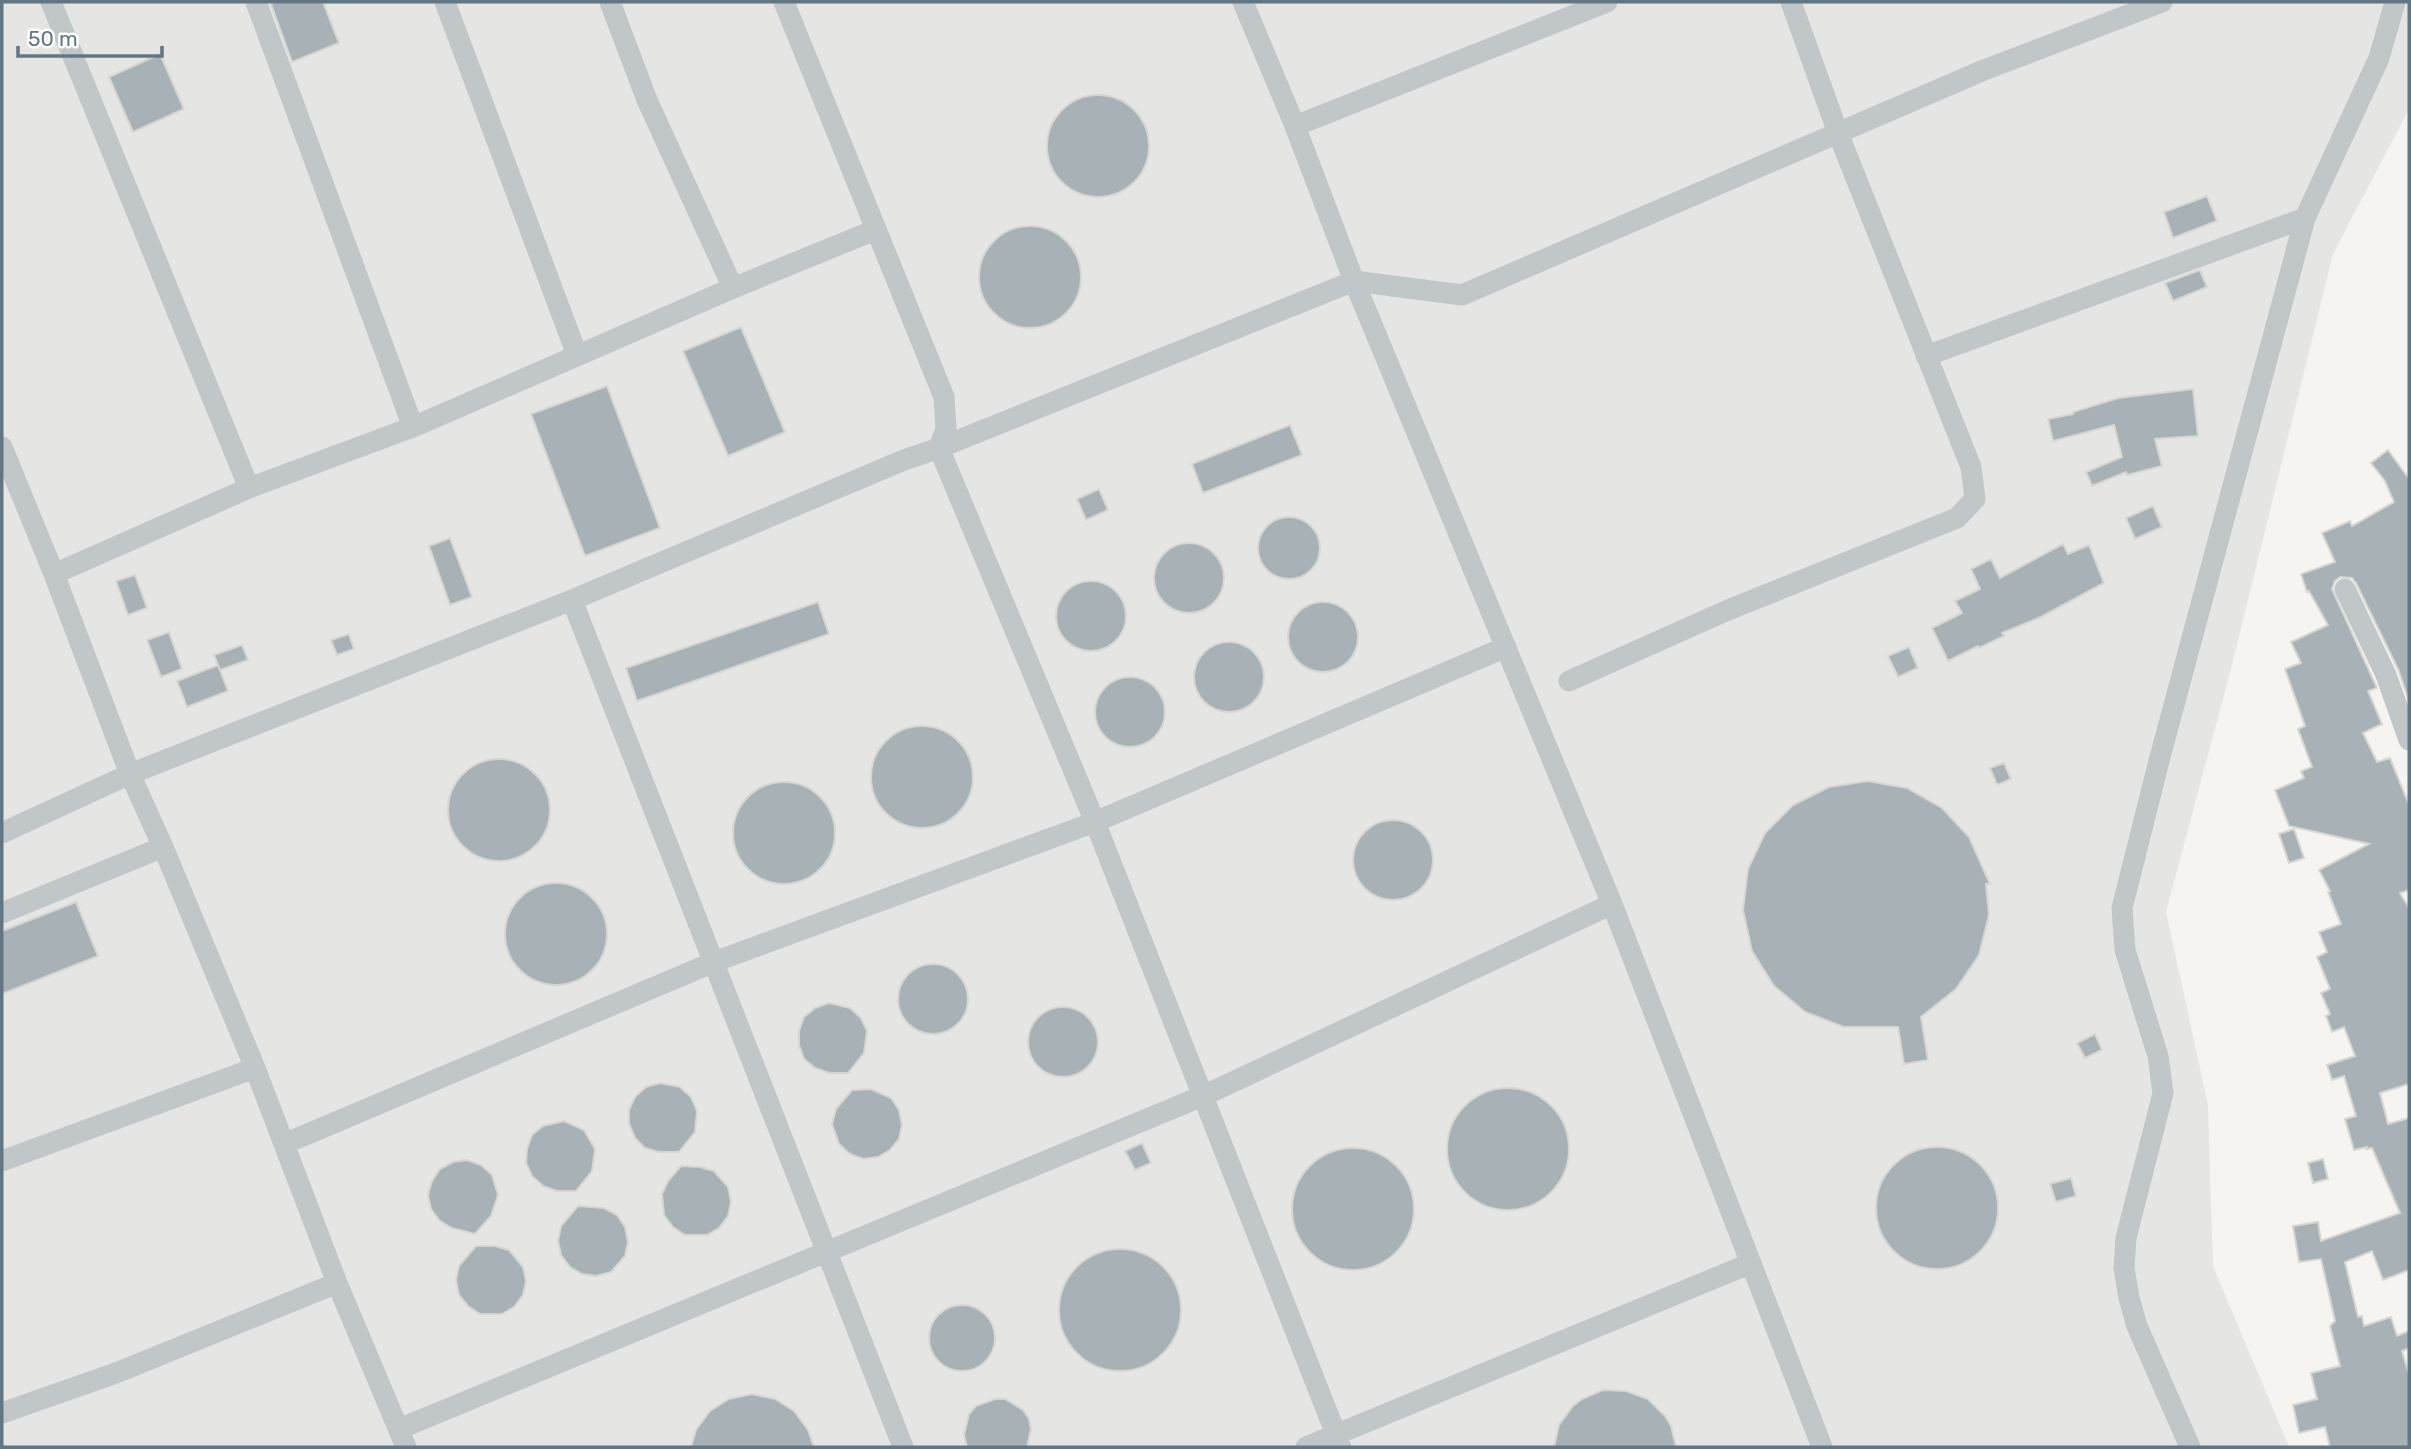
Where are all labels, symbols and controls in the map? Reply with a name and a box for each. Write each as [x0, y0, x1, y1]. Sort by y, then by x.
scale bar [18, 14, 161, 58]
text: 50 m [28, 26, 78, 51]

